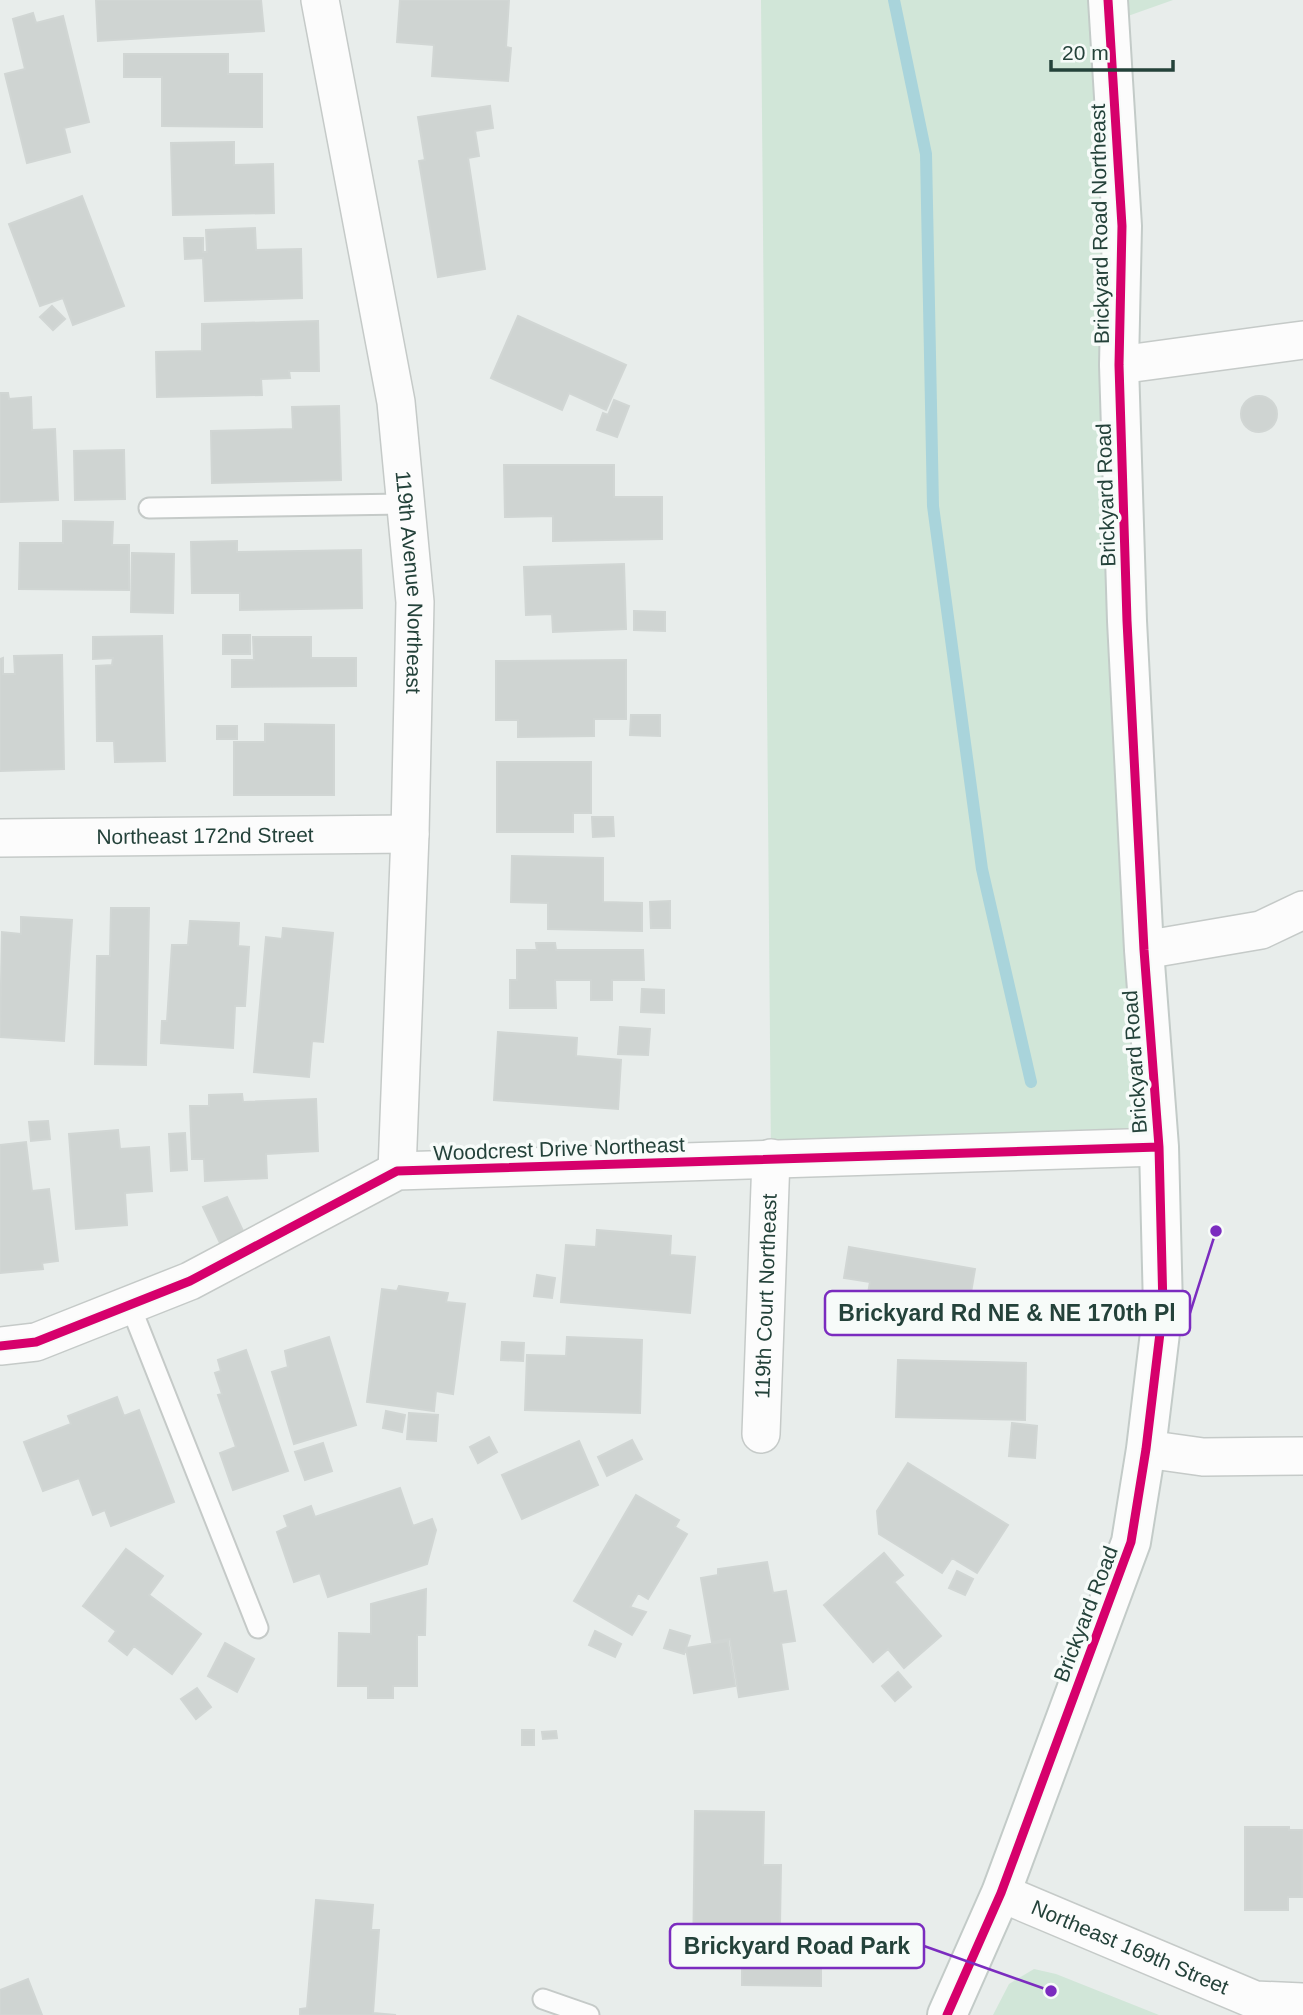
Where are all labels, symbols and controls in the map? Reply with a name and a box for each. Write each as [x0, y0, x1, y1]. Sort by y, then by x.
scale bar [1051, 28, 1174, 72]
text: 20 m [1062, 41, 1109, 64]
street label: Brickyard Road Northeast [1086, 103, 1113, 344]
street label: Brickyard Road [1092, 423, 1119, 567]
street label: 119th Avenue Northeast [392, 470, 427, 694]
street label: Northeast 172nd Street [96, 823, 314, 848]
street label: Brickyard Road [1118, 990, 1151, 1134]
street label: Woodcrest Drive Northeast [433, 1133, 685, 1164]
street label: 119th Court Northeast [750, 1193, 781, 1399]
callout: Brickyard Rd NE & NE 170th Pl [825, 1291, 1190, 1335]
text: Brickyard Rd NE & NE 170th Pl [838, 1300, 1176, 1326]
street label: Brickyard Road [1049, 1543, 1122, 1685]
street label: Northeast 169th Street [1028, 1895, 1232, 1999]
callout: Brickyard Road Park [670, 1924, 924, 1968]
text: Brickyard Road Park [684, 1933, 910, 1959]

